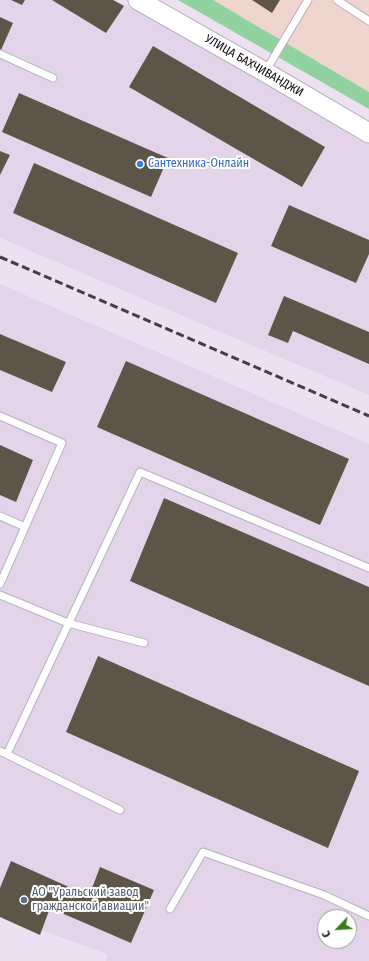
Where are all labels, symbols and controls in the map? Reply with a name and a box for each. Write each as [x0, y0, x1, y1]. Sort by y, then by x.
street label: УЛИЦА БАХЧИВАНДЖИ [202, 32, 306, 100]
place label: Сантехника-Онлайн [148, 157, 249, 171]
marker: Сантехника-Онлайн [135, 159, 145, 169]
place label: АО "Уральский завод гражданской авиации" [32, 886, 149, 914]
marker: АО "Уральский завод гражданской авиации" [19, 895, 29, 905]
north arrow [317, 909, 357, 949]
text: С [319, 929, 334, 939]

